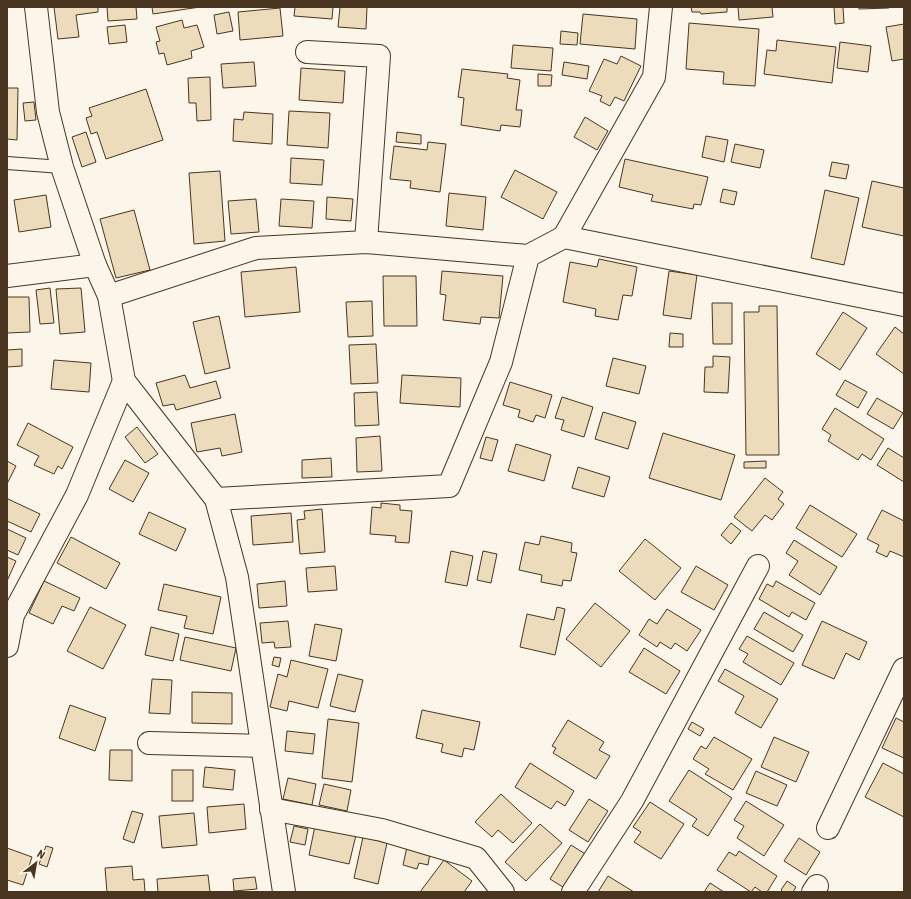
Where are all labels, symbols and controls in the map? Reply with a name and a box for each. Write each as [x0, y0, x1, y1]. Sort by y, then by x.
north arrow [16, 843, 56, 883]
text: N [35, 848, 47, 862]

